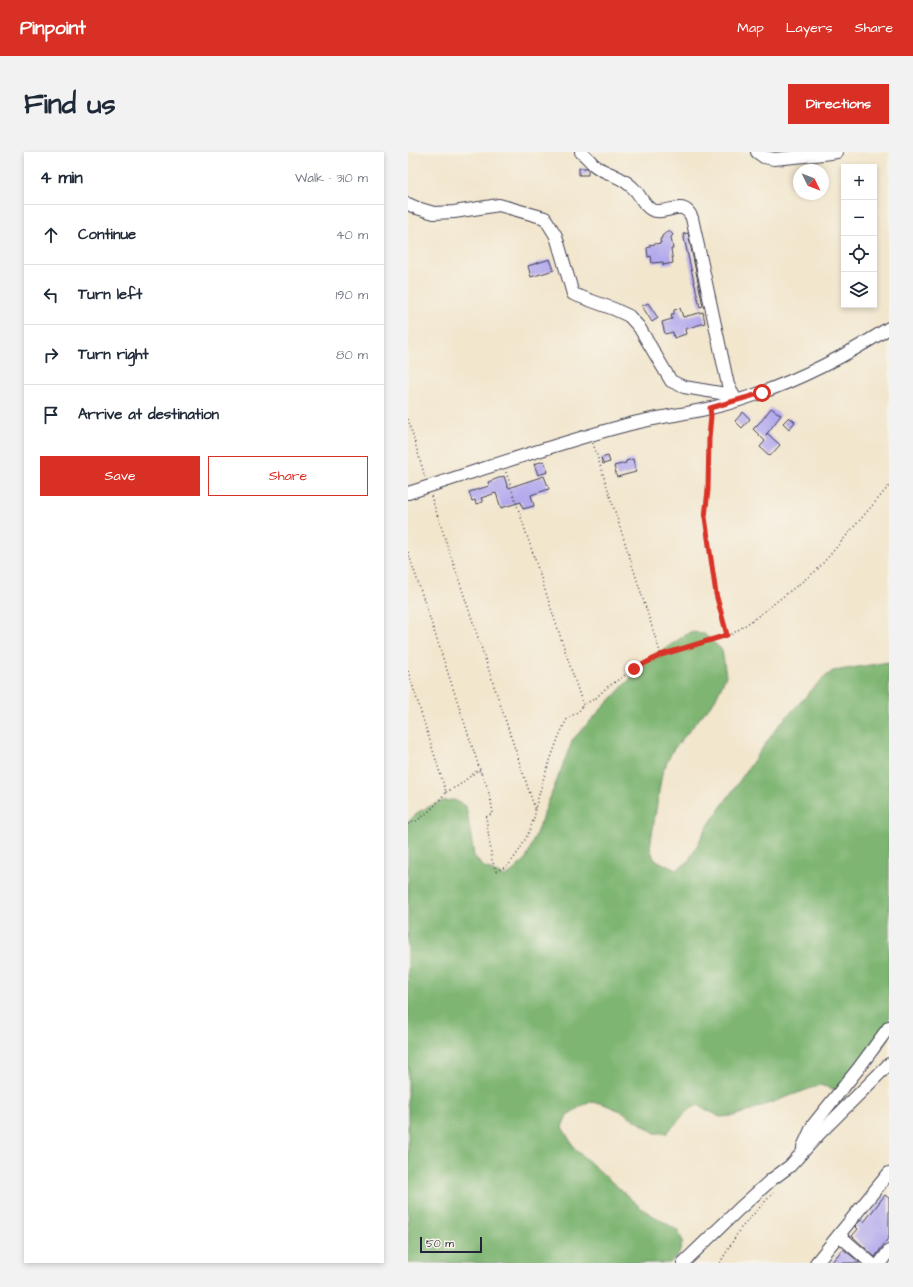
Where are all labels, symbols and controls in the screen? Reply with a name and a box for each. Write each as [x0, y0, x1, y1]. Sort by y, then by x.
text: Pinpoint [20, 15, 86, 42]
text: Map [737, 18, 764, 38]
text: Layers [786, 18, 833, 38]
text: Share [855, 18, 893, 38]
button: Directions [788, 84, 889, 124]
text: Find us [24, 85, 115, 124]
north arrow [793, 164, 829, 200]
map controls [841, 164, 877, 308]
button: + [841, 164, 877, 200]
text: 4 min [40, 166, 83, 190]
text: Walk · 310 m [295, 169, 368, 187]
button: − [841, 200, 877, 236]
icon: ahead [40, 224, 62, 246]
text: Continue [78, 224, 136, 245]
text: 40 m [336, 226, 368, 244]
button: locate [841, 236, 877, 272]
button: layers [841, 272, 877, 308]
icon: left [40, 284, 62, 306]
text: Turn left [78, 284, 142, 305]
text: 190 m [335, 286, 368, 304]
icon: right [40, 344, 62, 366]
text: Turn right [78, 344, 149, 365]
text: 80 m [336, 346, 368, 364]
route start [753, 384, 771, 402]
icon: arrive [40, 404, 62, 426]
text: Arrive at destination [78, 404, 219, 425]
button: Save [40, 456, 200, 496]
button: Share [208, 456, 368, 496]
route end [625, 660, 643, 678]
scale bar [420, 1235, 482, 1254]
text: 50 m [426, 1236, 454, 1251]

